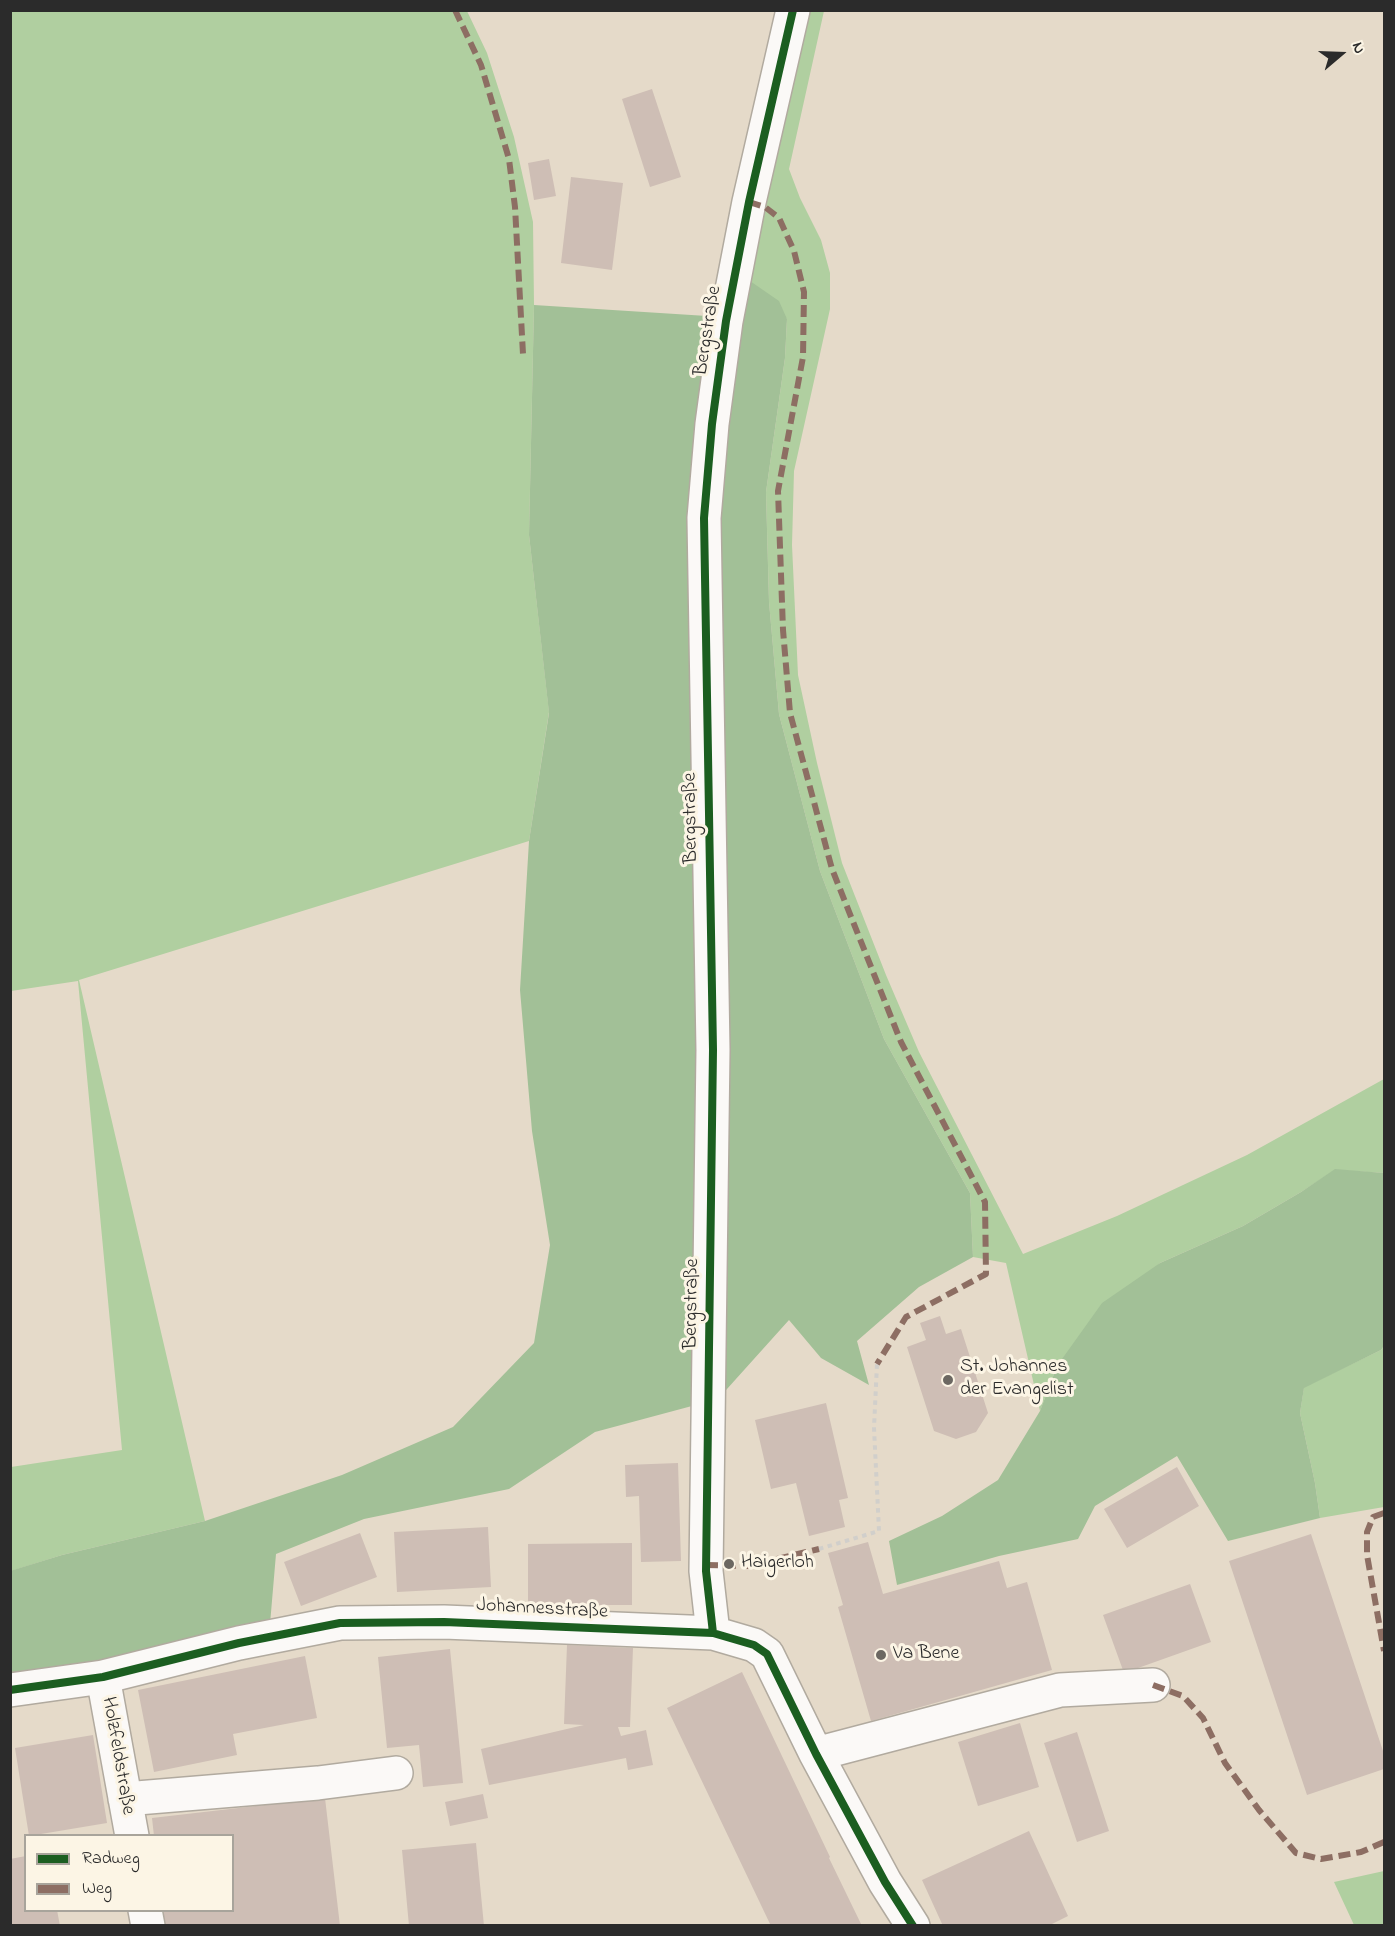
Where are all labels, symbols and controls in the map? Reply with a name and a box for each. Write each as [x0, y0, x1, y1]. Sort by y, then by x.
north arrow [1311, 24, 1371, 84]
text: N [1345, 39, 1371, 57]
street label: Bergstraße [690, 284, 728, 378]
street label: Bergstraße [679, 772, 705, 864]
street label: Bergstraße [680, 1258, 706, 1350]
place label: St. Johannes der Evangelist [960, 1356, 1074, 1403]
marker: St. Johannes der Evangelist [941, 1373, 955, 1387]
place label: Haigerloh [741, 1552, 814, 1576]
marker: Haigerloh [722, 1557, 736, 1571]
street label: Johannesstraße [475, 1595, 609, 1625]
place label: Va Bene [893, 1643, 959, 1667]
marker: Va Bene [874, 1648, 888, 1662]
street label: Holzfeldstraße [95, 1695, 139, 1817]
legend [24, 1834, 234, 1912]
text: Radweg [82, 1846, 140, 1872]
text: Weg [82, 1876, 112, 1902]

